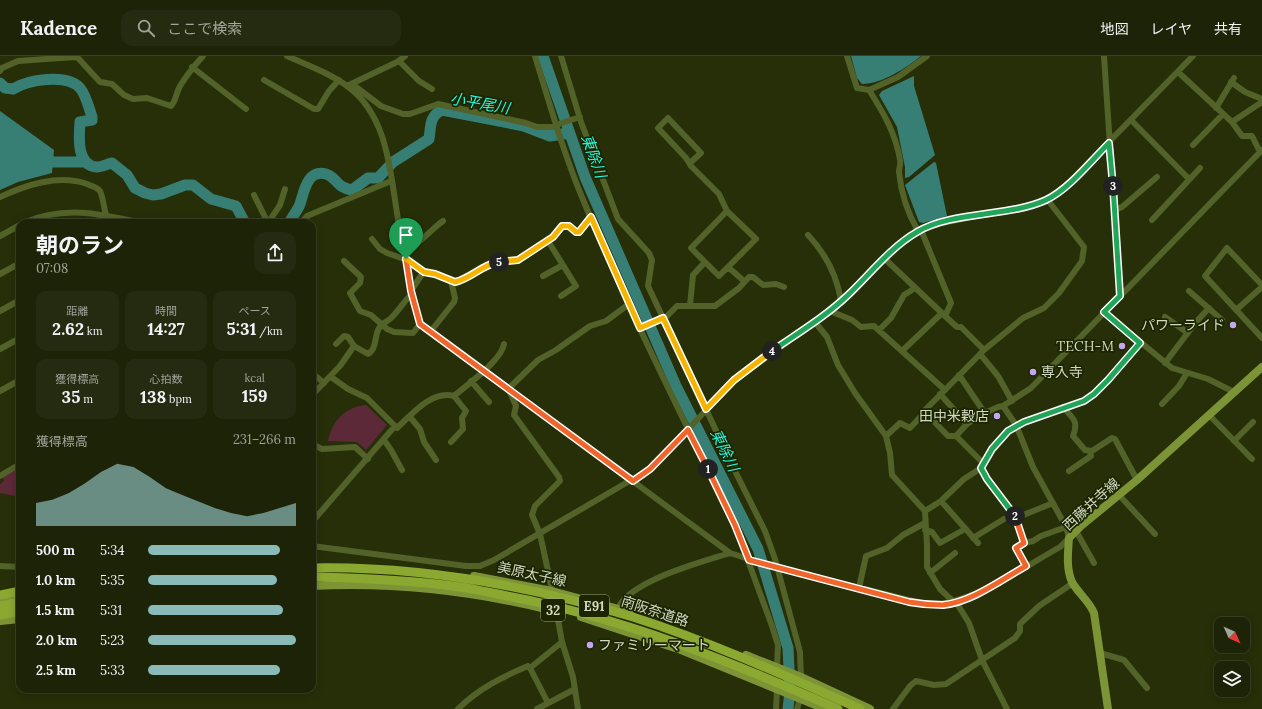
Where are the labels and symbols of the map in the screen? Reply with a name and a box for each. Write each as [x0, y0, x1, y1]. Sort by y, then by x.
water label: 小平尾川 [449, 88, 513, 118]
water label: 東除川 [577, 132, 611, 182]
pin: 3 [1103, 176, 1123, 196]
pin [389, 218, 423, 259]
pin: 5 [489, 252, 509, 272]
place label: パワーライド [1141, 316, 1225, 334]
marker: パワーライド [1228, 320, 1238, 330]
place label: TECH-M [1056, 337, 1114, 355]
pin: 4 [762, 341, 782, 361]
marker: TECH-M [1117, 341, 1127, 351]
place label: 専入寺 [1041, 363, 1083, 381]
marker: 専入寺 [1028, 367, 1038, 377]
place label: 田中米穀店 [919, 407, 989, 425]
marker: 田中米穀店 [992, 411, 1002, 421]
water label: 東除川 [707, 426, 744, 476]
pin: 1 [698, 459, 718, 479]
street label: 西藤井寺線 [1059, 474, 1123, 534]
pin: 2 [1005, 506, 1025, 526]
street label: 美原太子線 [496, 558, 568, 590]
street label: 南阪奈道路 [619, 592, 691, 630]
road number: E91 [579, 595, 609, 617]
road number: 32 [541, 599, 565, 621]
north arrow [1214, 617, 1250, 653]
place label: ファミリーマート [598, 636, 710, 654]
marker: ファミリーマート [585, 640, 595, 650]

